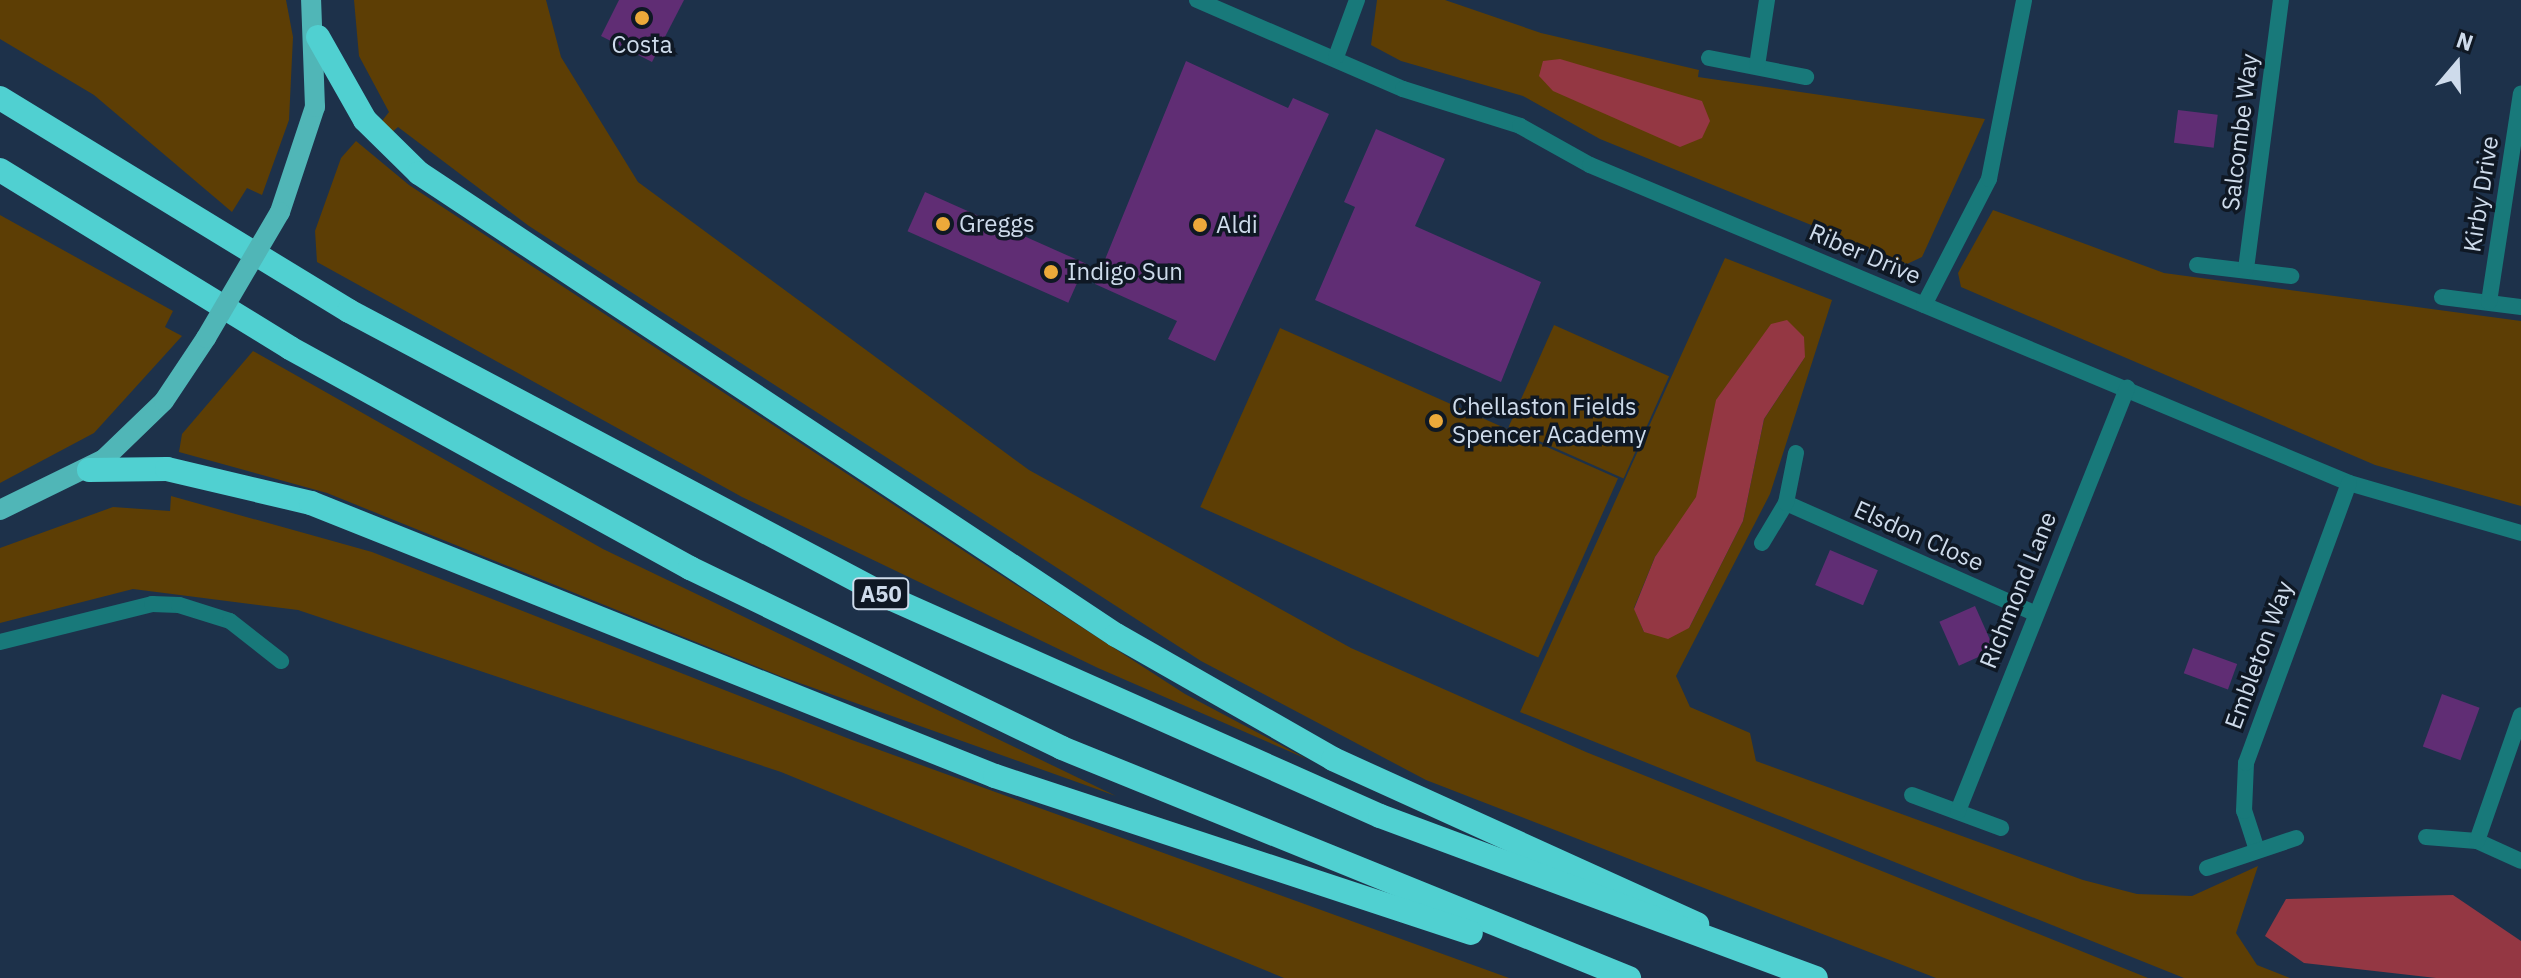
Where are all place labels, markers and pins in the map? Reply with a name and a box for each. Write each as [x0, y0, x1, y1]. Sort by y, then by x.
marker: Costa [633, 9, 651, 27]
place label: Costa [611, 31, 673, 59]
place label: Greggs [959, 210, 1035, 238]
place label: Aldi [1216, 211, 1258, 239]
marker: Greggs [934, 215, 952, 233]
marker: Aldi [1191, 216, 1209, 234]
place label: Indigo Sun [1067, 258, 1183, 286]
marker: Indigo Sun [1042, 263, 1060, 281]
place label: Chellaston Fields Spencer Academy [1452, 393, 1646, 449]
marker: Chellaston Fields Spencer Academy [1427, 412, 1445, 430]

